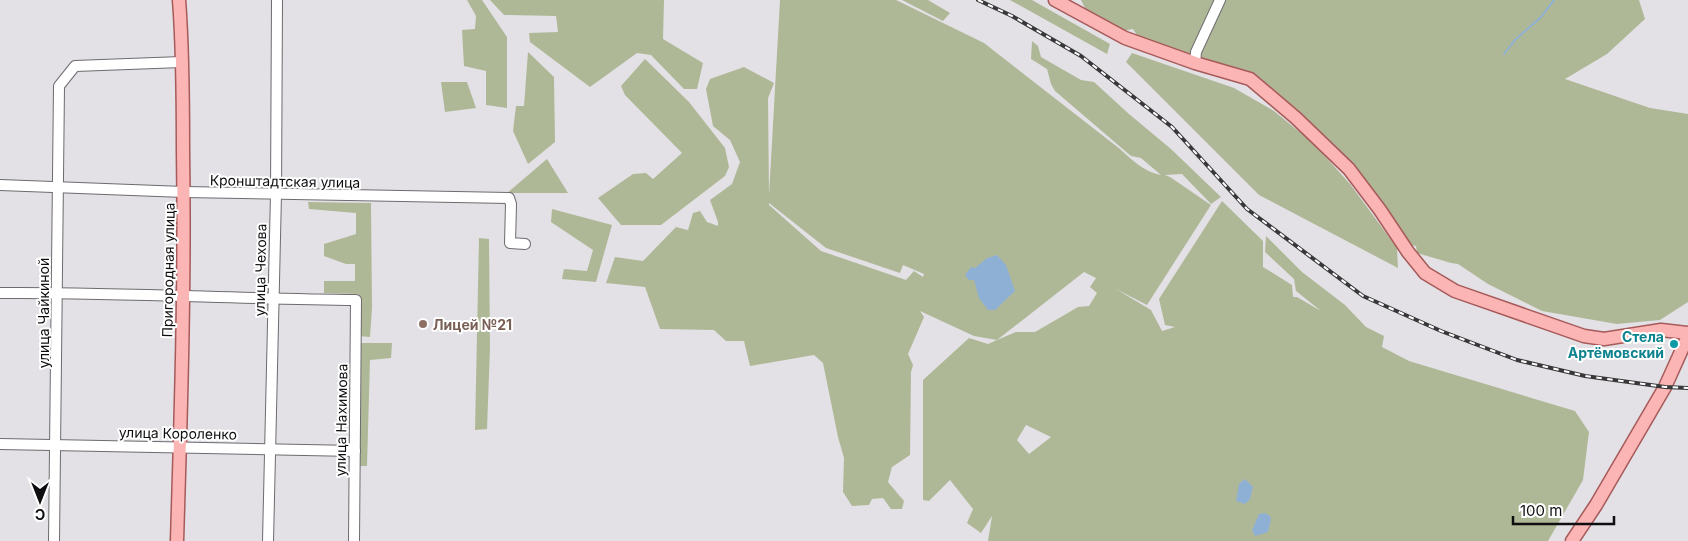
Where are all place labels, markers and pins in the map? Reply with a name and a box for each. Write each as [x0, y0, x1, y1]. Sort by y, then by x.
place label: Лицей №21 [433, 316, 512, 333]
marker: Лицей №21 [417, 318, 429, 330]
place label: Стела Артёмовский [1568, 328, 1664, 361]
marker: Стела Артёмовский [1668, 338, 1680, 350]

